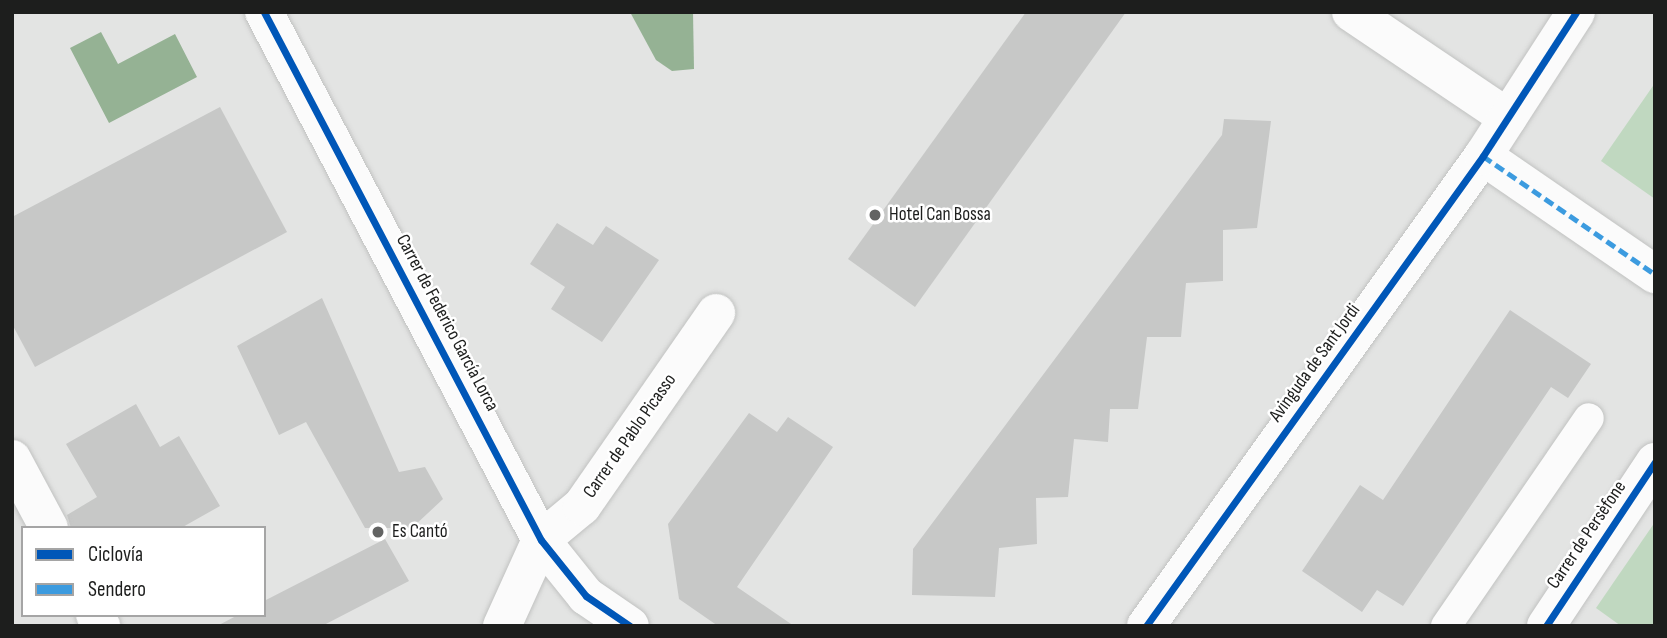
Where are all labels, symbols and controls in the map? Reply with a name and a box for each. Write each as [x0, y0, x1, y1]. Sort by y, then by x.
place label: Hotel Can Bossa [889, 204, 991, 226]
marker: Hotel Can Bossa [867, 207, 883, 223]
street label: Carrer de Federico García Lorca [391, 231, 503, 415]
street label: Avinguda de Sant Jordi [1265, 300, 1365, 426]
street label: Carrer de Pablo Picasso [579, 369, 681, 503]
street label: Carrer de Persèfone [1542, 477, 1632, 593]
place label: Es Cantó [392, 521, 448, 543]
marker: Es Cantó [370, 524, 386, 540]
legend [21, 526, 266, 617]
text: Ciclovía [88, 542, 143, 567]
text: Sendero [88, 577, 146, 602]

